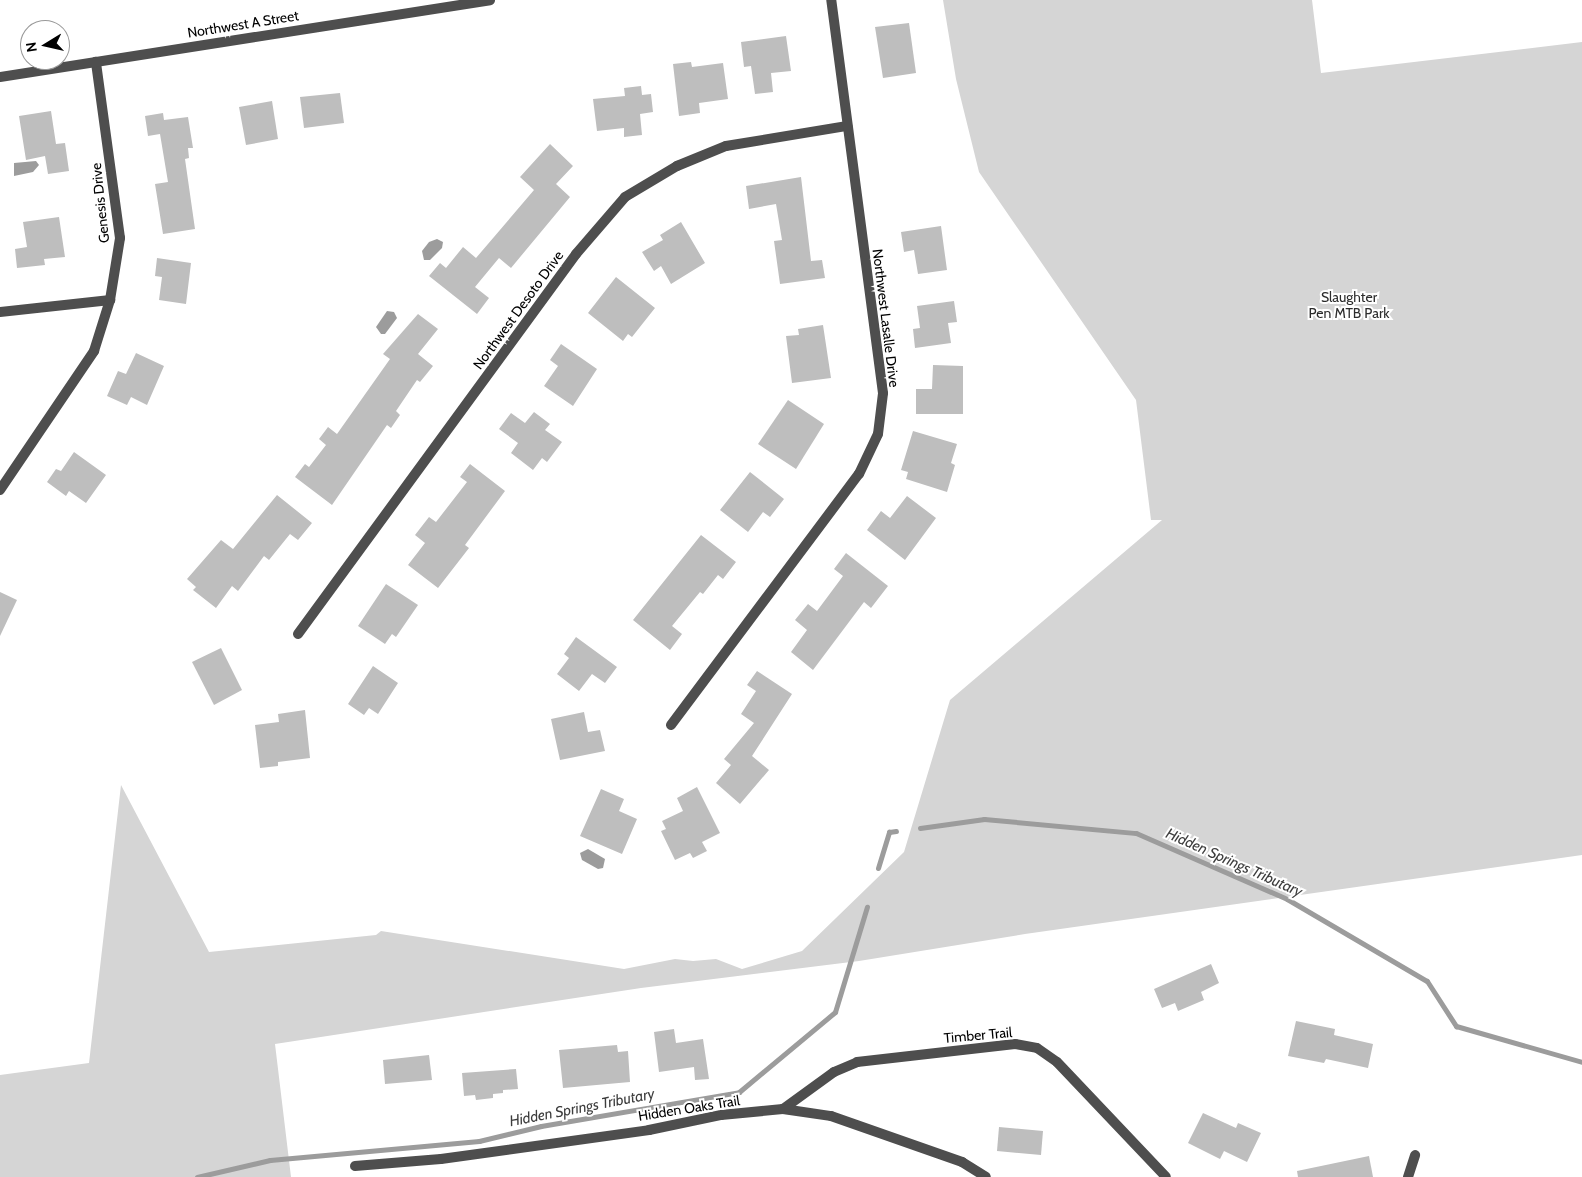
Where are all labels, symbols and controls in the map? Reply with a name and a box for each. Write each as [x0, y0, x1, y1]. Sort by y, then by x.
street label: Northwest A Street [186, 7, 300, 41]
north arrow [20, 20, 70, 70]
text: N [22, 41, 41, 53]
street label: Genesis Drive [87, 162, 113, 244]
street label: Northwest Desoto Drive [469, 247, 567, 373]
street label: Northwest Lasalle Drive [869, 248, 903, 388]
park label: Slaughter Pen MTB Park [1308, 289, 1390, 322]
water label: Hidden Springs Tributary [1163, 825, 1305, 901]
street label: Timber Trail [943, 1024, 1013, 1046]
water label: Hidden Springs Tributary [508, 1085, 656, 1131]
street label: Hidden Oaks Trail [637, 1092, 741, 1124]

